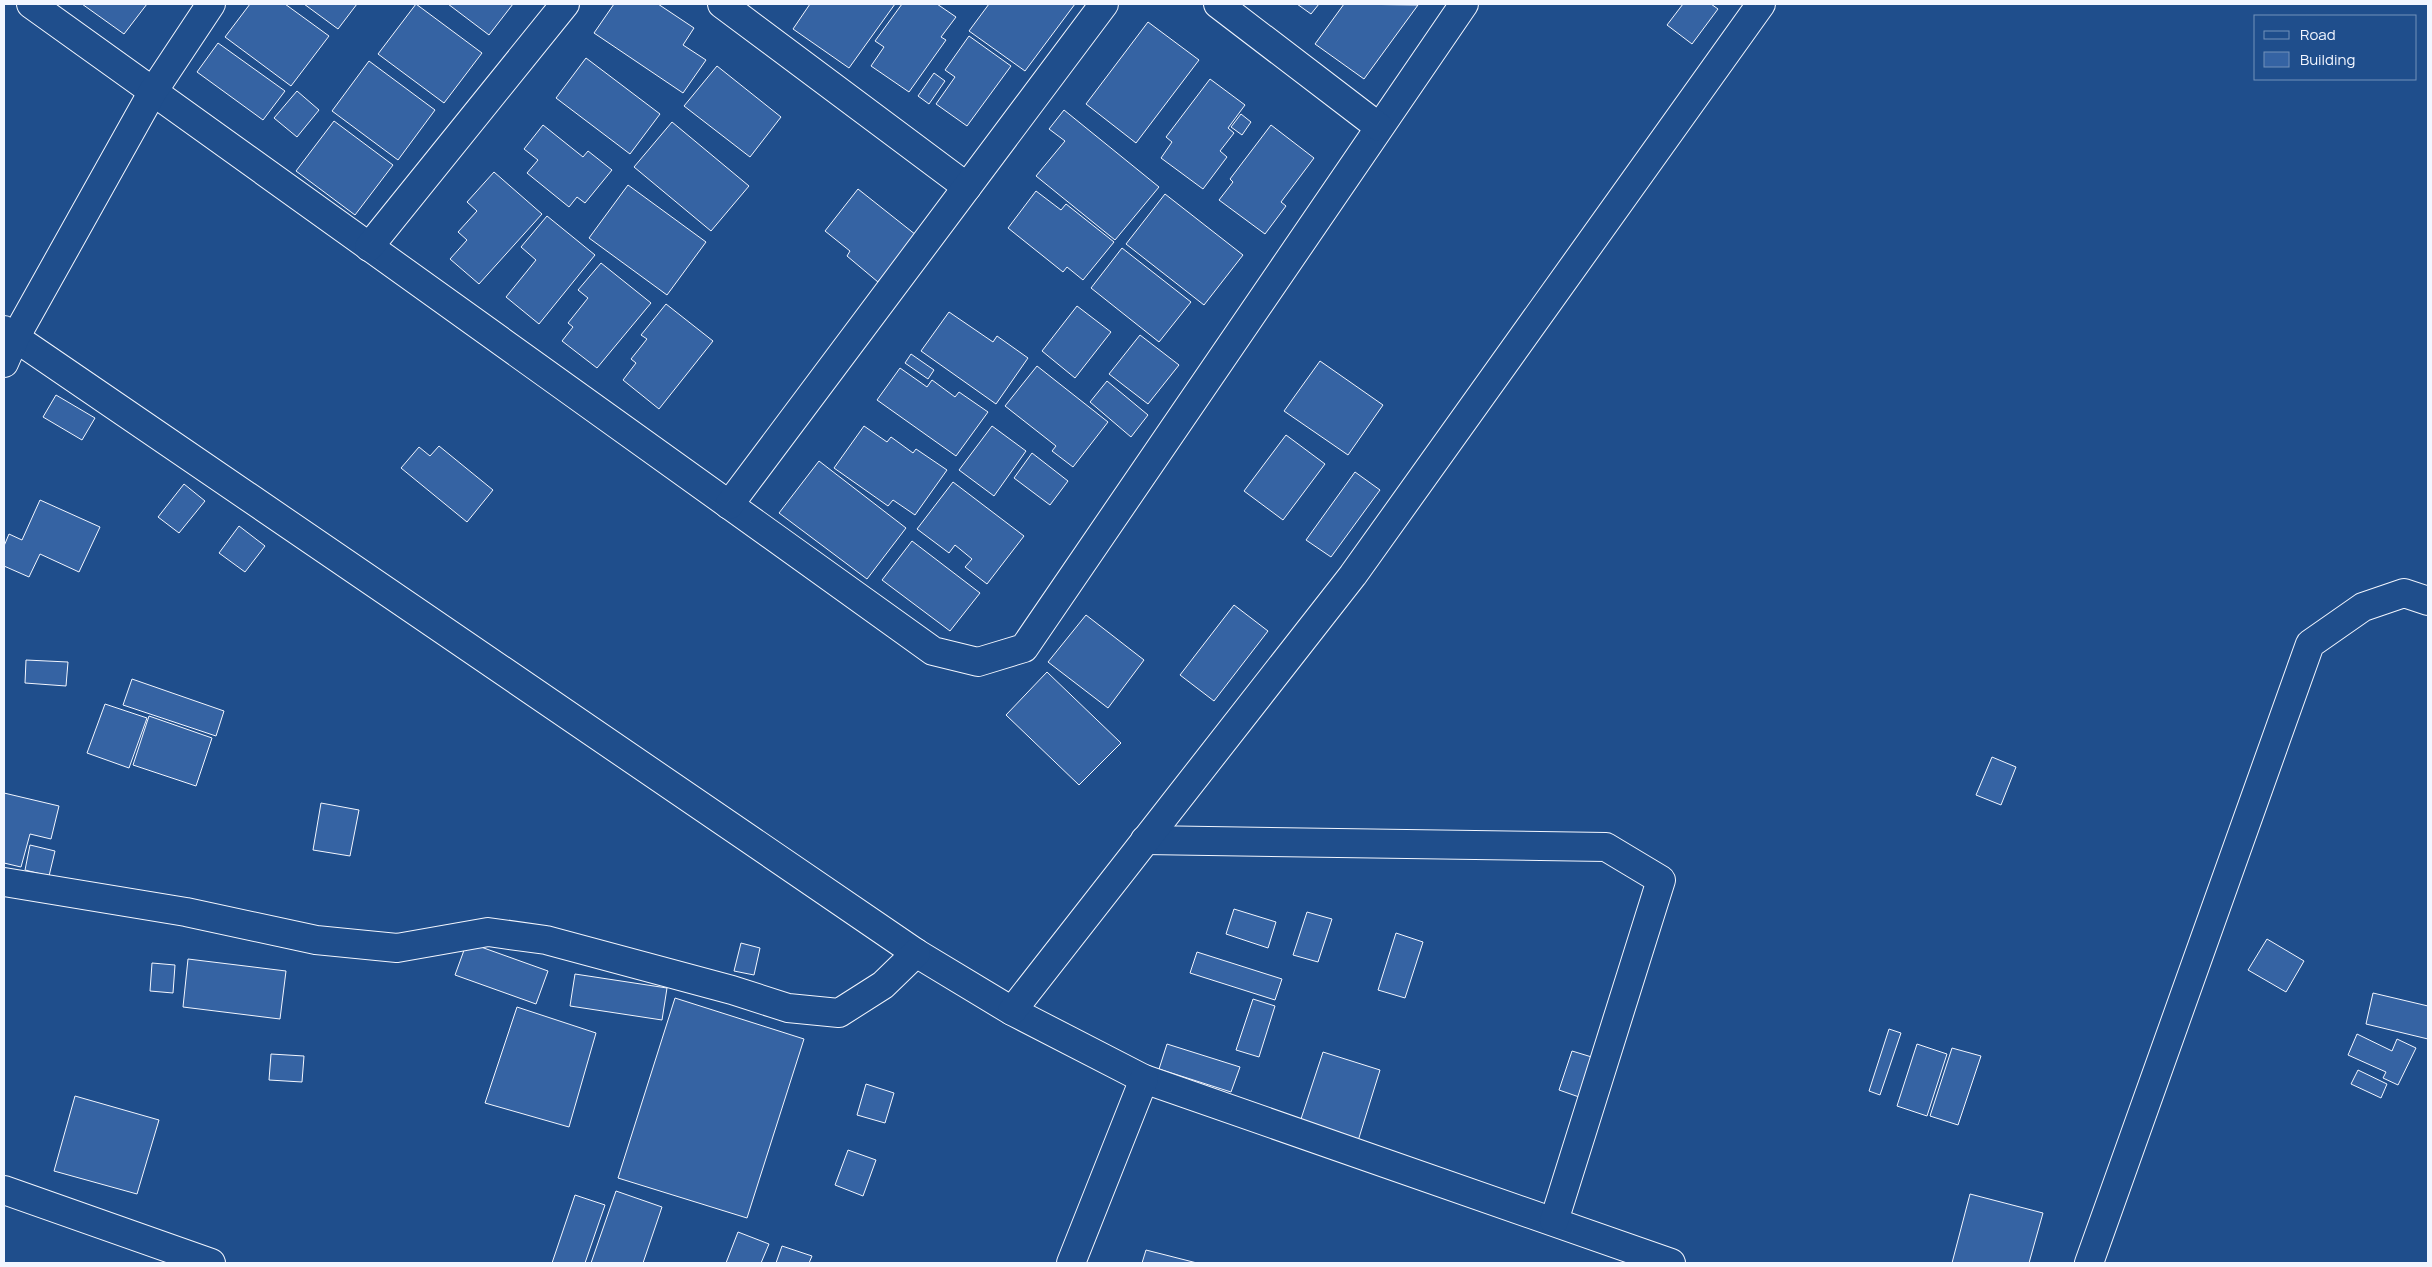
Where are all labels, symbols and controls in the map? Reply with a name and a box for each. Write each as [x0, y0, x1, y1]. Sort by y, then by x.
legend [2254, 15, 2417, 80]
text: Road [2300, 24, 2336, 45]
text: Building [2300, 49, 2355, 70]

